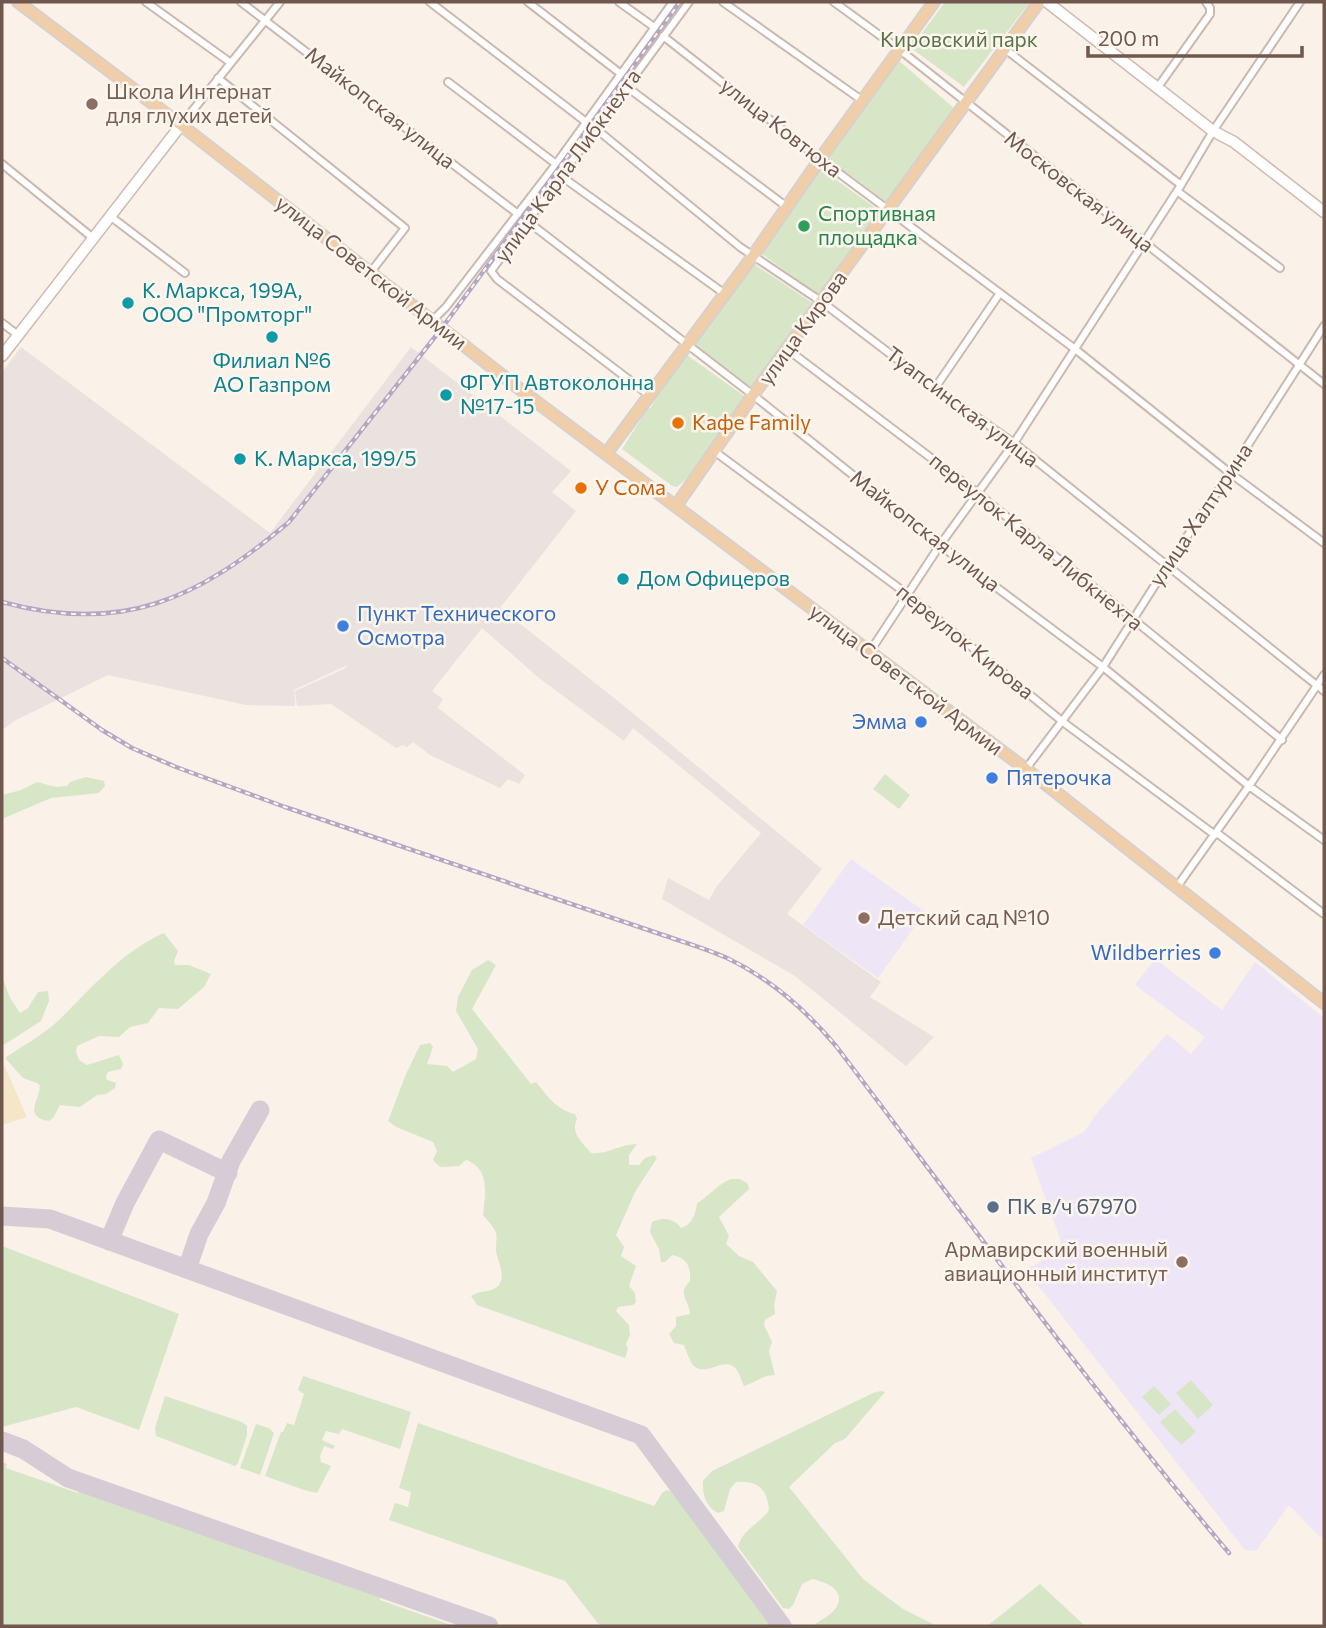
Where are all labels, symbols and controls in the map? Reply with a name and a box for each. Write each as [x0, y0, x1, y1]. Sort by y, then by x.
scale bar [1088, 14, 1302, 58]
text: 200 m [1098, 25, 1159, 50]
park label: Кировский парк [880, 26, 1038, 51]
street label: Майкопская улица [301, 41, 461, 173]
street label: улица Карла Либкнехта [488, 64, 645, 267]
street label: улица Ковтюха [716, 72, 848, 182]
place label: Школа Интернат для глухих детей [106, 78, 272, 127]
marker: Школа Интернат для глухих детей [84, 96, 100, 112]
street label: Московская улица [1000, 125, 1160, 257]
street label: улица Советской Армии [271, 189, 473, 354]
place label: Спортивная площадка [818, 200, 936, 249]
marker: Спортивная площадка [796, 218, 812, 234]
street label: улица Кирова [752, 265, 851, 389]
place label: К. Маркса, 199А, ООО "Промторг" [142, 277, 312, 326]
marker: К. Маркса, 199А, ООО "Промторг" [120, 295, 136, 311]
marker: Филиал №6 АО Газпром [264, 329, 280, 345]
street label: Туапсинская улица [882, 340, 1044, 471]
place label: Филиал №6 АО Газпром [213, 347, 331, 396]
place label: ФГУП Автоколонна №17-15 [460, 369, 654, 418]
marker: ФГУП Автоколонна №17-15 [438, 387, 454, 403]
place label: Кафе Family [692, 409, 811, 434]
marker: Кафе Family [670, 415, 686, 431]
street label: улица Халтурина [1143, 438, 1257, 590]
place label: К. Маркса, 199/5 [254, 445, 416, 470]
street label: переулок Карла Либкнехта [925, 447, 1149, 635]
marker: К. Маркса, 199/5 [232, 451, 248, 467]
street label: Майкопская улица [846, 464, 1006, 596]
place label: У Сома [595, 474, 666, 499]
marker: У Сома [573, 480, 589, 496]
place label: Дом Офицеров [637, 565, 790, 590]
marker: Дом Офицеров [615, 571, 631, 587]
street label: переулок Кирова [892, 578, 1040, 704]
street label: улица Советской Армии [805, 598, 1009, 760]
place label: Пункт Технического Осмотра [357, 600, 556, 649]
marker: Пункт Технического Осмотра [335, 618, 351, 634]
place label: Эмма [852, 708, 907, 733]
marker: Эмма [913, 714, 929, 730]
place label: Пятерочка [1006, 764, 1112, 789]
marker: Пятерочка [984, 770, 1000, 786]
place label: Детский сад №10 [878, 904, 1050, 929]
marker: Детский сад №10 [856, 910, 872, 926]
place label: Wildberries [1090, 939, 1201, 964]
marker: Wildberries [1207, 945, 1223, 961]
place label: ПК в/ч 67970 [1007, 1193, 1138, 1218]
marker: ПК в/ч 67970 [985, 1199, 1001, 1215]
place label: Армавирский военный авиационный институт [944, 1236, 1168, 1285]
marker: Армавирский военный авиационный институт [1174, 1254, 1190, 1270]

